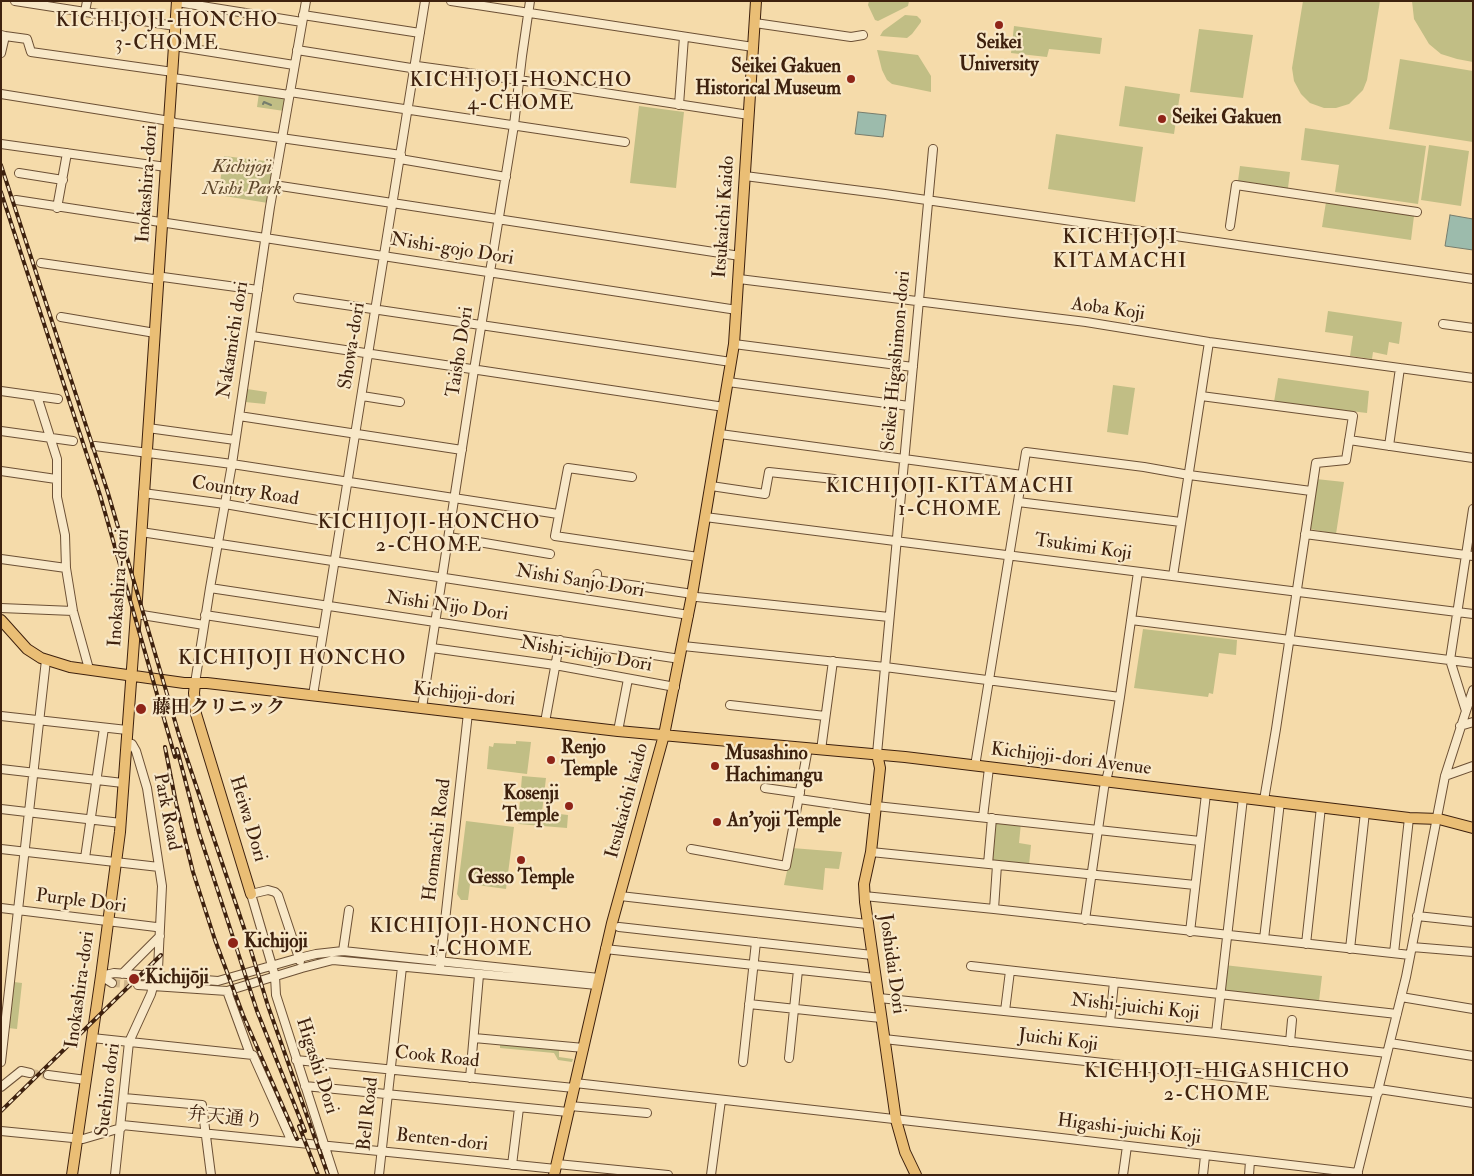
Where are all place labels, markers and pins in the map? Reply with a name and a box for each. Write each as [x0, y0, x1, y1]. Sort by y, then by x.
marker: Seikei University [993, 19, 1005, 31]
place label: Seikei University [959, 33, 1039, 77]
place label: Seikei Gakuen Historical Museum [695, 57, 841, 101]
marker: Seikei Gakuen Historical Museum [845, 73, 857, 85]
place label: Seikei Gakuen [1172, 108, 1282, 130]
marker: Seikei Gakuen [1156, 113, 1168, 125]
place label: 藤田クリニック [152, 698, 285, 720]
marker: 藤田クリニック [134, 702, 148, 716]
place label: Renjo Temple [561, 738, 618, 782]
place label: Musashino Hachimangu [725, 744, 823, 788]
marker: Renjo Temple [545, 754, 557, 766]
marker: Musashino Hachimangu [709, 760, 721, 772]
place label: Kosenji Temple [502, 784, 559, 828]
marker: Kosenji Temple [563, 800, 575, 812]
place label: An'yoji Temple [727, 811, 841, 833]
marker: An'yoji Temple [711, 816, 723, 828]
marker: Gesso Temple [515, 854, 527, 866]
place label: Gesso Temple [468, 868, 574, 890]
place label: Kichijoji [244, 932, 308, 954]
marker: Kichijoji [226, 936, 240, 950]
place label: Kichijōji [145, 968, 209, 990]
marker: Kichijōji [127, 972, 141, 986]

